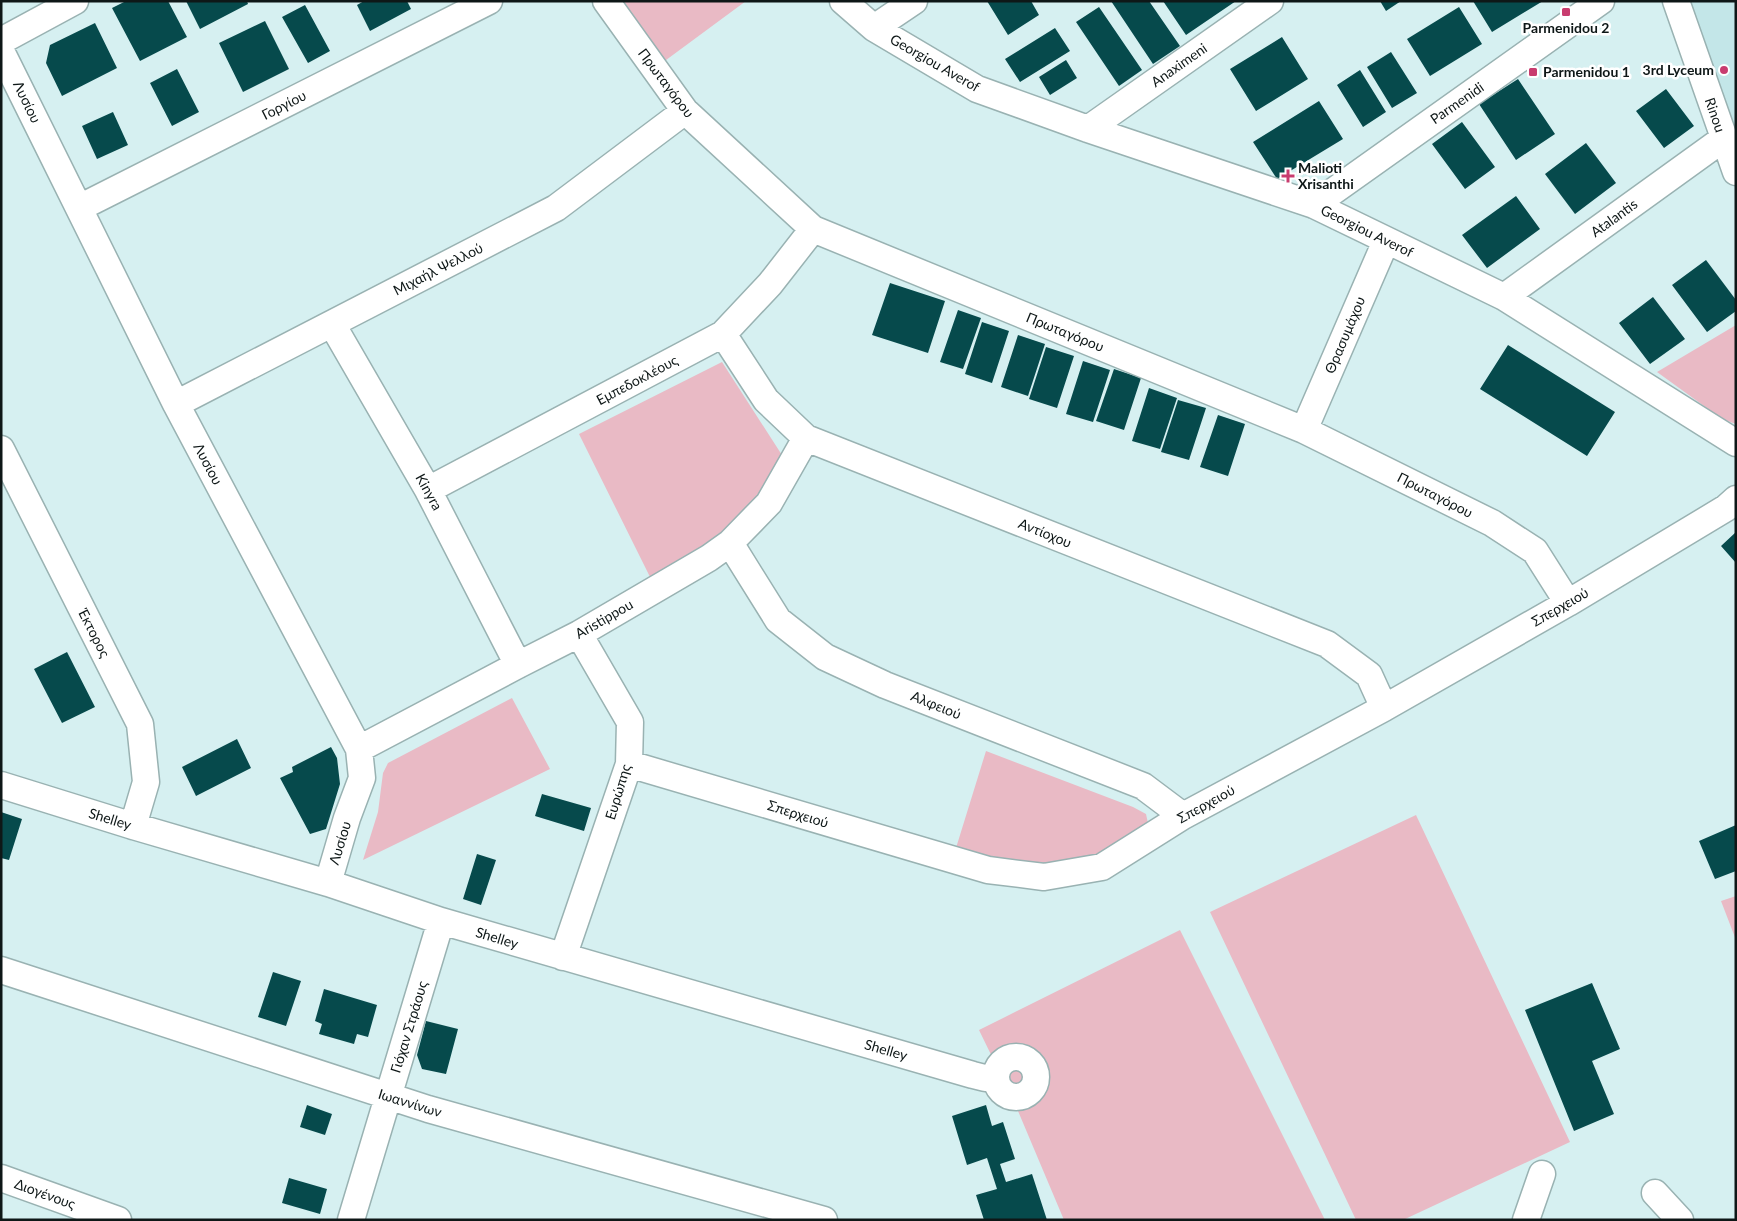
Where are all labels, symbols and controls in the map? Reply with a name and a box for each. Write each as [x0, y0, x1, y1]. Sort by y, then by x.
marker: Parmenidou 2 [1560, 6, 1572, 18]
place label: Parmenidou 2 [1523, 19, 1609, 36]
street label: Georgiou Averof [887, 30, 983, 95]
street label: Anaximeni [1147, 39, 1210, 90]
street label: Πρωταγόρου [635, 45, 698, 121]
place label: 3rd Lyceum [1643, 61, 1714, 78]
place label: Parmenidou 1 [1543, 63, 1630, 80]
marker: 3rd Lyceum [1718, 64, 1730, 76]
marker: Parmenidou 1 [1527, 66, 1539, 78]
street label: Λυσίου [10, 78, 45, 126]
street label: Parmenidi [1427, 78, 1487, 127]
street label: Γοργίου [259, 86, 309, 123]
street label: Rinou [1702, 95, 1729, 134]
place label: Malioti Xrisanthi [1298, 159, 1354, 192]
marker: Malioti Xrisanthi [1282, 170, 1294, 182]
street label: Atalantis [1587, 195, 1640, 240]
street label: Georgiou Averof [1318, 201, 1416, 260]
street label: Μιχαήλ Ψελλού [390, 239, 485, 298]
street label: Θρασυμάχου [1321, 294, 1368, 376]
street label: Πρωταγόρου [1024, 308, 1107, 355]
street label: Εμπεδοκλέους [593, 351, 681, 408]
street label: Λυσίου [190, 440, 226, 487]
street label: Πρωταγόρου [1395, 468, 1476, 521]
street label: Kinyra [412, 470, 446, 513]
street label: Αντίοχου [1016, 514, 1074, 551]
street label: Σπερχειού [1528, 583, 1591, 630]
street label: Aristippou [572, 595, 636, 642]
street label: Έκτορος [75, 605, 114, 661]
street label: Αλφειού [909, 687, 964, 722]
street label: Ευρώπης [601, 762, 634, 822]
street label: Σπερχειού [1174, 781, 1237, 826]
street label: Σπερχειού [766, 796, 831, 831]
street label: Shelley [87, 804, 134, 833]
street label: Λυσίου [325, 819, 354, 867]
street label: Shelley [474, 923, 521, 952]
street label: Γιόχαν Στράους [386, 978, 431, 1075]
street label: Shelley [863, 1035, 910, 1064]
street label: Ιωαννίνων [376, 1085, 444, 1120]
street label: Διογένους [12, 1175, 78, 1213]

